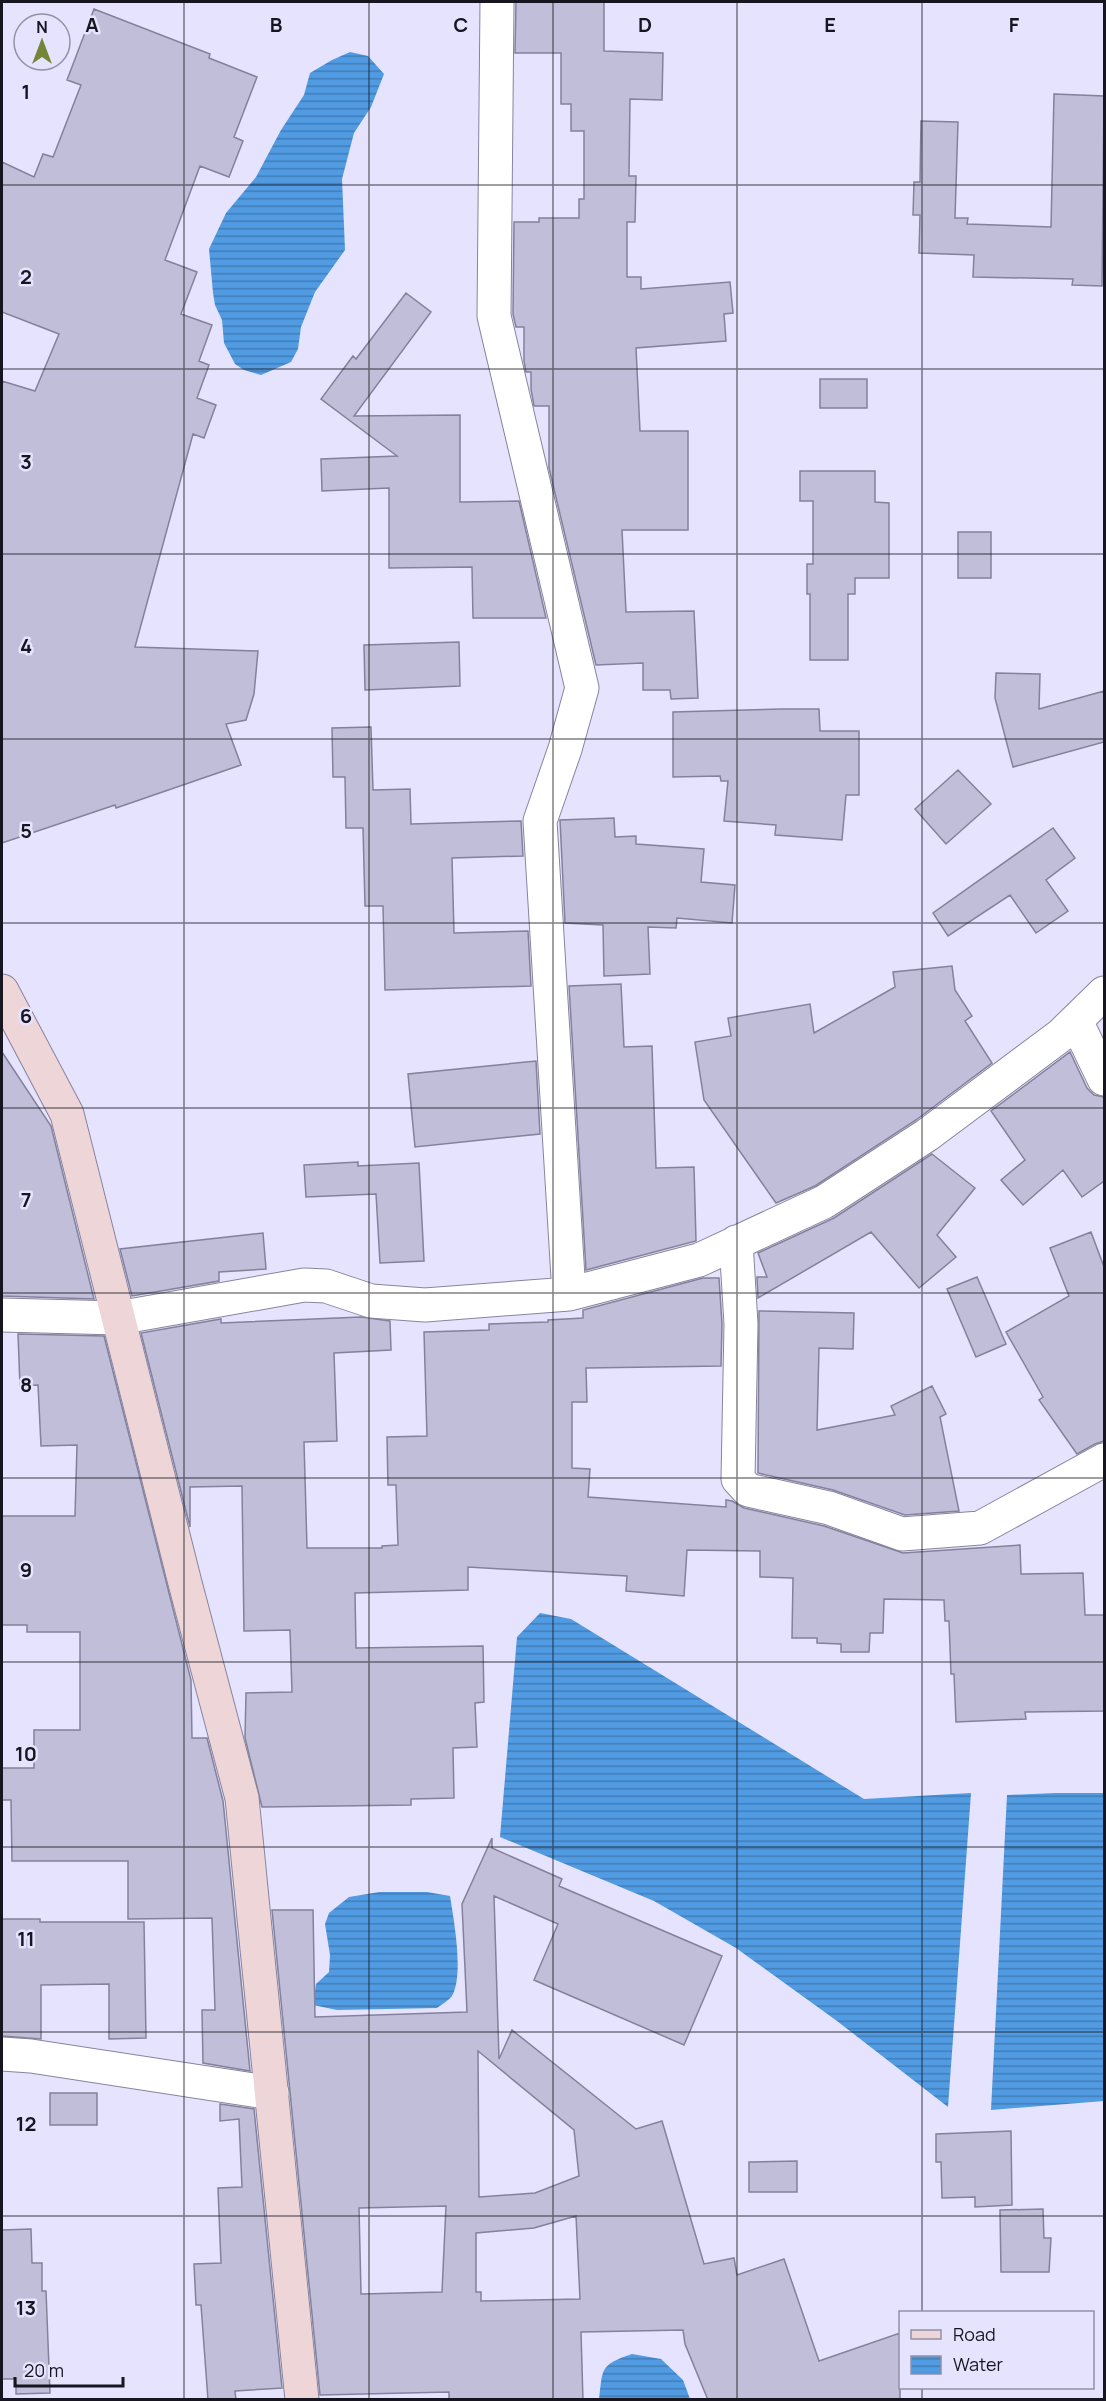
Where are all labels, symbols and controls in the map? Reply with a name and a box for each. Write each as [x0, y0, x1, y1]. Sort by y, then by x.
text: A [85, 11, 99, 38]
text: B [270, 11, 283, 38]
text: C [454, 11, 468, 38]
text: D [638, 11, 652, 38]
text: E [824, 11, 836, 38]
text: F [1009, 11, 1020, 38]
north arrow [12, 12, 72, 72]
text: N [36, 16, 48, 38]
text: 1 [22, 78, 30, 105]
text: 2 [20, 263, 32, 290]
text: 3 [20, 448, 32, 475]
text: 4 [20, 632, 32, 659]
text: 5 [20, 817, 32, 844]
text: 6 [20, 1002, 32, 1029]
text: 7 [21, 1186, 31, 1213]
text: 8 [20, 1371, 32, 1398]
text: 9 [20, 1556, 32, 1583]
text: 10 [15, 1740, 37, 1767]
text: 11 [17, 1925, 35, 1952]
text: 12 [16, 2110, 36, 2137]
text: 13 [16, 2294, 36, 2321]
legend [899, 2311, 1094, 2389]
text: Road [953, 2322, 996, 2346]
scale bar [15, 2350, 123, 2388]
text: Water [953, 2352, 1003, 2376]
text: 20 m [24, 2358, 64, 2382]

